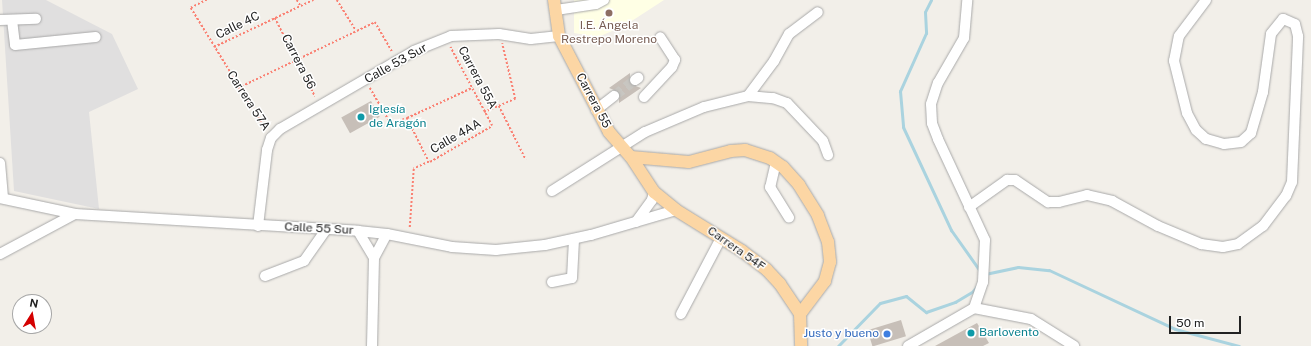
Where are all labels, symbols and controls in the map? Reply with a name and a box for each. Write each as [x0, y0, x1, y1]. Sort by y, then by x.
marker: I.E. Ángela Restrepo Moreno [604, 8, 614, 18]
street label: Calle 4C [214, 9, 262, 43]
place label: I.E. Ángela Restrepo Moreno [561, 19, 657, 47]
street label: Carrera 56 [278, 32, 318, 92]
street label: Calle 53 Sur [362, 41, 430, 87]
street label: Carrera 55A [454, 44, 500, 112]
street label: Carrera 57A [223, 68, 273, 134]
street label: Carrera 55 [572, 71, 614, 131]
place label: Iglesía de Aragón [369, 103, 426, 131]
marker: Iglesía de Aragón [356, 112, 366, 122]
street label: Calle 4AA [428, 117, 484, 157]
street label: Calle 55 Sur [284, 220, 354, 238]
street label: Carrera 54F [704, 224, 768, 274]
north arrow [12, 294, 52, 334]
text: N [29, 296, 39, 310]
scale bar [1171, 308, 1243, 334]
text: 50 m [1176, 316, 1204, 330]
place label: Barlovento [979, 326, 1039, 340]
place label: Justo y bueno [803, 327, 879, 341]
marker: Barlovento [966, 328, 976, 338]
marker: Justo y bueno [882, 329, 892, 339]

